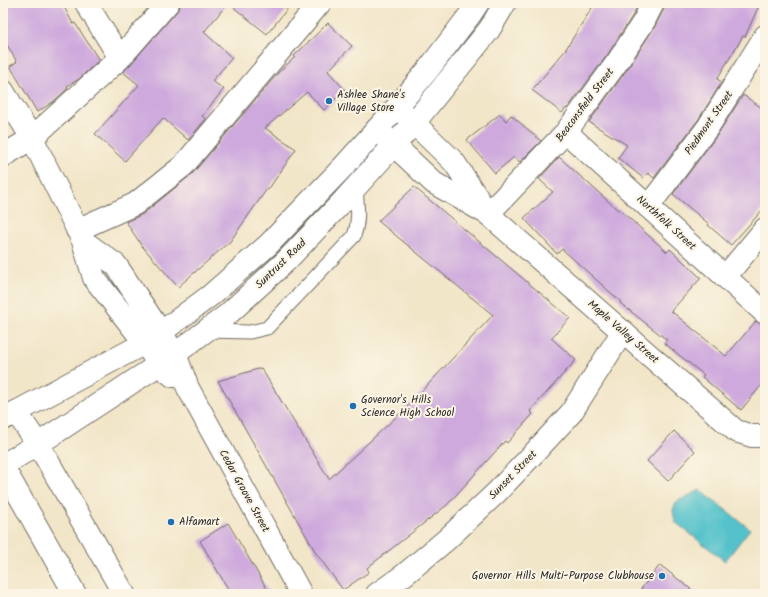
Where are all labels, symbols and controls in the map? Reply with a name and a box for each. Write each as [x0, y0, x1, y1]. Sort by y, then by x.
street label: Beaconsfield Street [551, 64, 619, 146]
place label: Ashlee Shane's Village Store [337, 86, 406, 117]
street label: Piedmont Street [680, 86, 738, 159]
marker: Ashlee Shane's Village Store [324, 96, 334, 106]
street label: Northfolk Street [632, 191, 701, 255]
street label: Suntrust Road [251, 234, 311, 293]
street label: Maple Valley Street [583, 296, 663, 369]
place label: Governor's Hills Science High School [361, 391, 455, 422]
marker: Governor's Hills Science High School [348, 401, 358, 411]
street label: Sunset Street [485, 445, 542, 504]
street label: Cedar Groove Street [214, 446, 275, 536]
place label: Alfamart [179, 513, 220, 531]
marker: Alfamart [166, 517, 176, 527]
place label: Governor Hills Multi-Purpose Clubhouse [472, 567, 654, 585]
marker: Governor Hills Multi-Purpose Clubhouse [657, 571, 667, 581]

